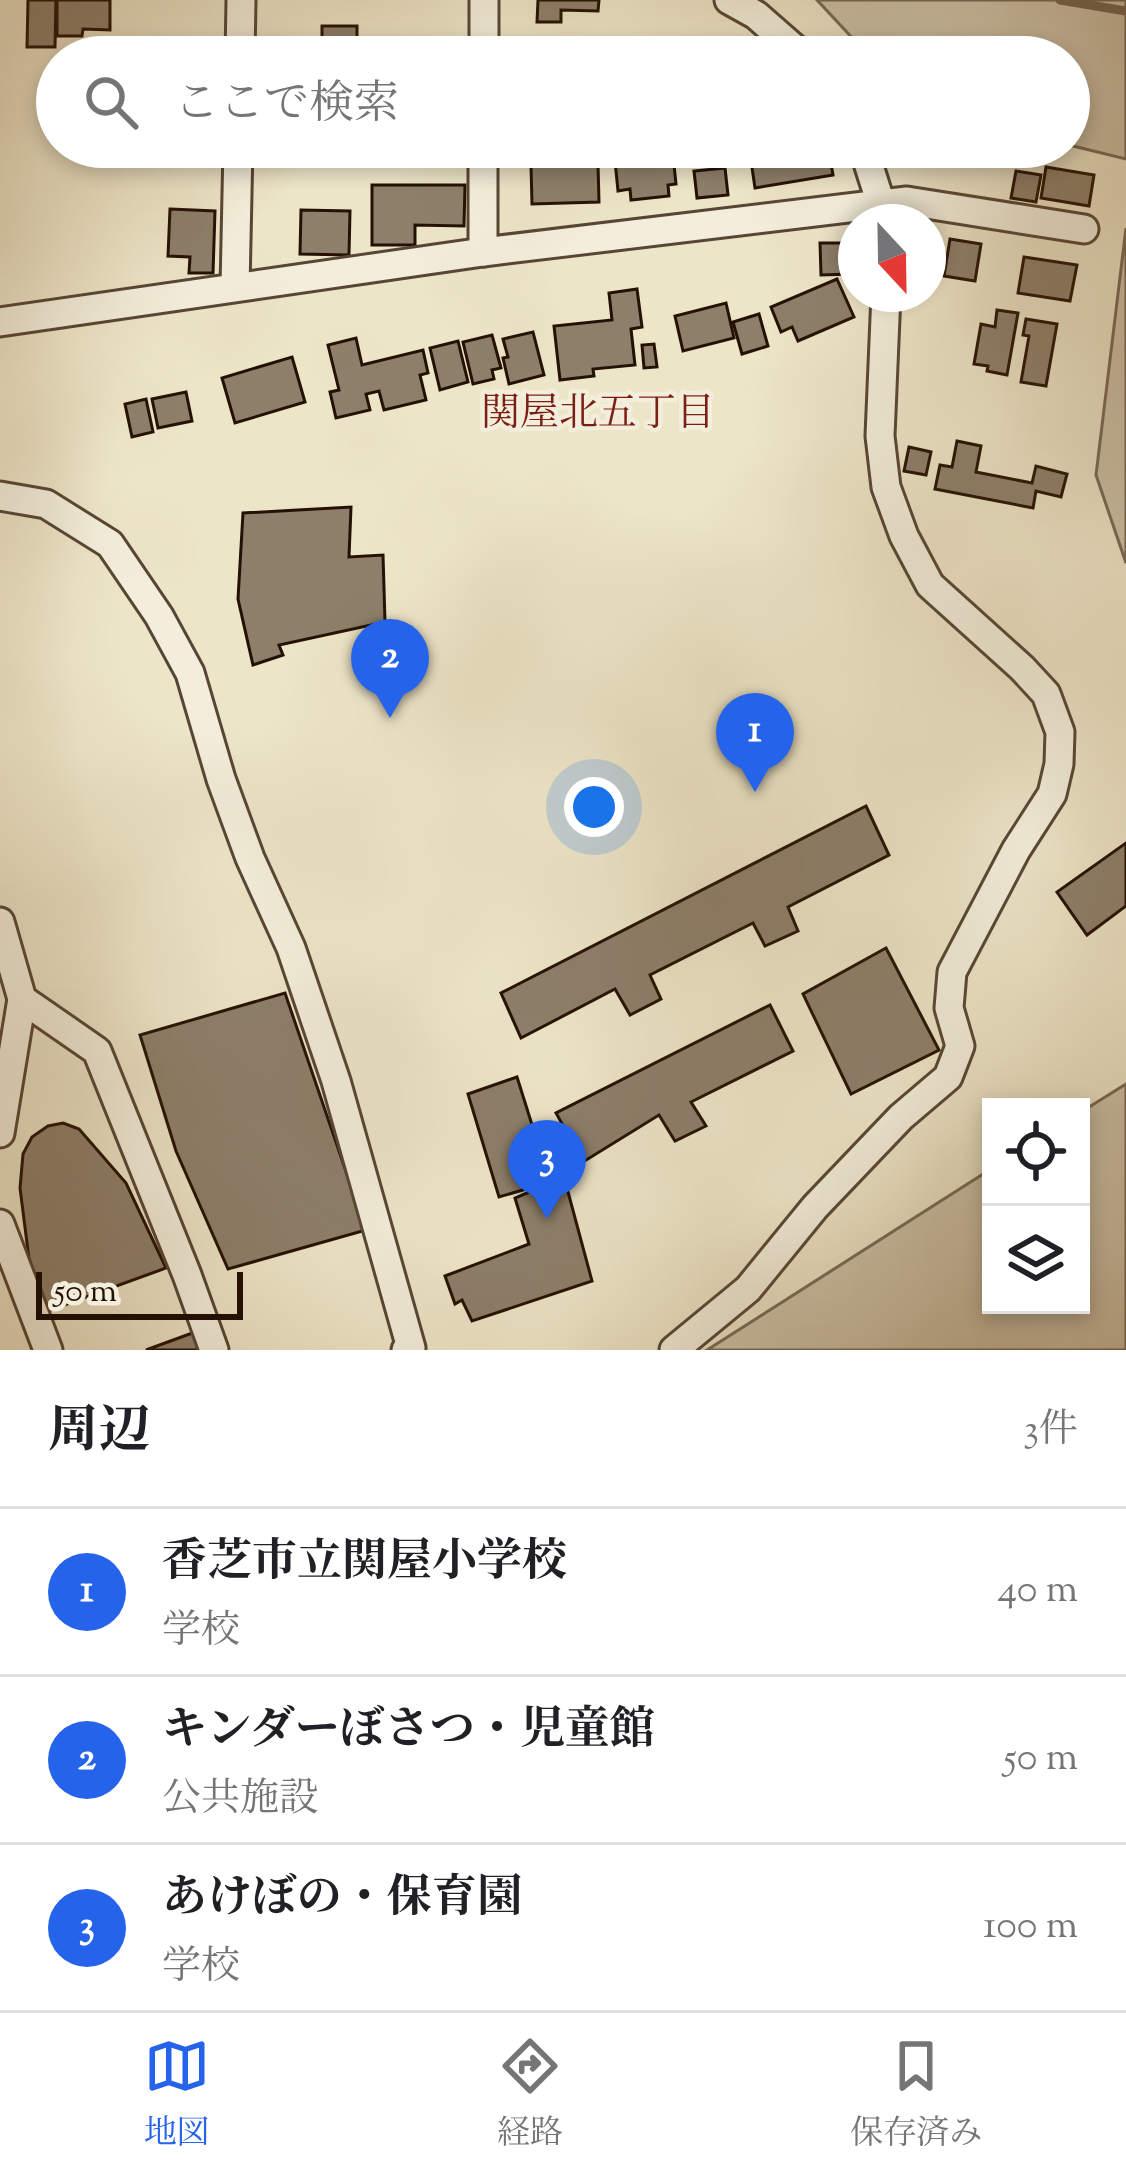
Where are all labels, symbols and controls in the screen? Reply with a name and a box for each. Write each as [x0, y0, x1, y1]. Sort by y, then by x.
search box [36, 36, 1090, 168]
icon: search [78, 69, 144, 135]
text: ここで検索 [174, 74, 399, 139]
north arrow [838, 204, 946, 312]
district label: 関屋北五丁目 [481, 388, 715, 444]
pin: 2 [351, 619, 429, 718]
pin: 1 [716, 693, 794, 792]
your location [564, 777, 624, 837]
map controls [982, 1098, 1090, 1314]
button: locate [982, 1098, 1090, 1206]
pin: 3 [508, 1120, 586, 1219]
button: layers [982, 1206, 1090, 1314]
scale bar [36, 1266, 243, 1319]
text: 50 m [54, 1269, 117, 1317]
text: 周辺 [48, 1397, 150, 1470]
text: 3件 [1023, 1404, 1078, 1460]
text: 香芝市立関屋小学校 [162, 1532, 567, 1597]
text: 1 [80, 1564, 94, 1620]
text: 40 m [998, 1564, 1078, 1620]
text: 学校 [162, 1605, 240, 1661]
text: キンダーぼさつ・児童館 [162, 1700, 655, 1765]
text: 2 [78, 1732, 96, 1788]
text: 50 m [1003, 1732, 1078, 1788]
text: 公共施設 [162, 1773, 318, 1829]
text: あけぼの・保育園 [162, 1868, 522, 1933]
text: 3 [79, 1900, 95, 1956]
text: 100 m [983, 1900, 1078, 1956]
text: 学校 [162, 1941, 240, 1997]
tab: 地図 [144, 2033, 210, 2159]
tab: 経路 [497, 2033, 563, 2159]
tab: 保存済み [850, 2033, 982, 2159]

